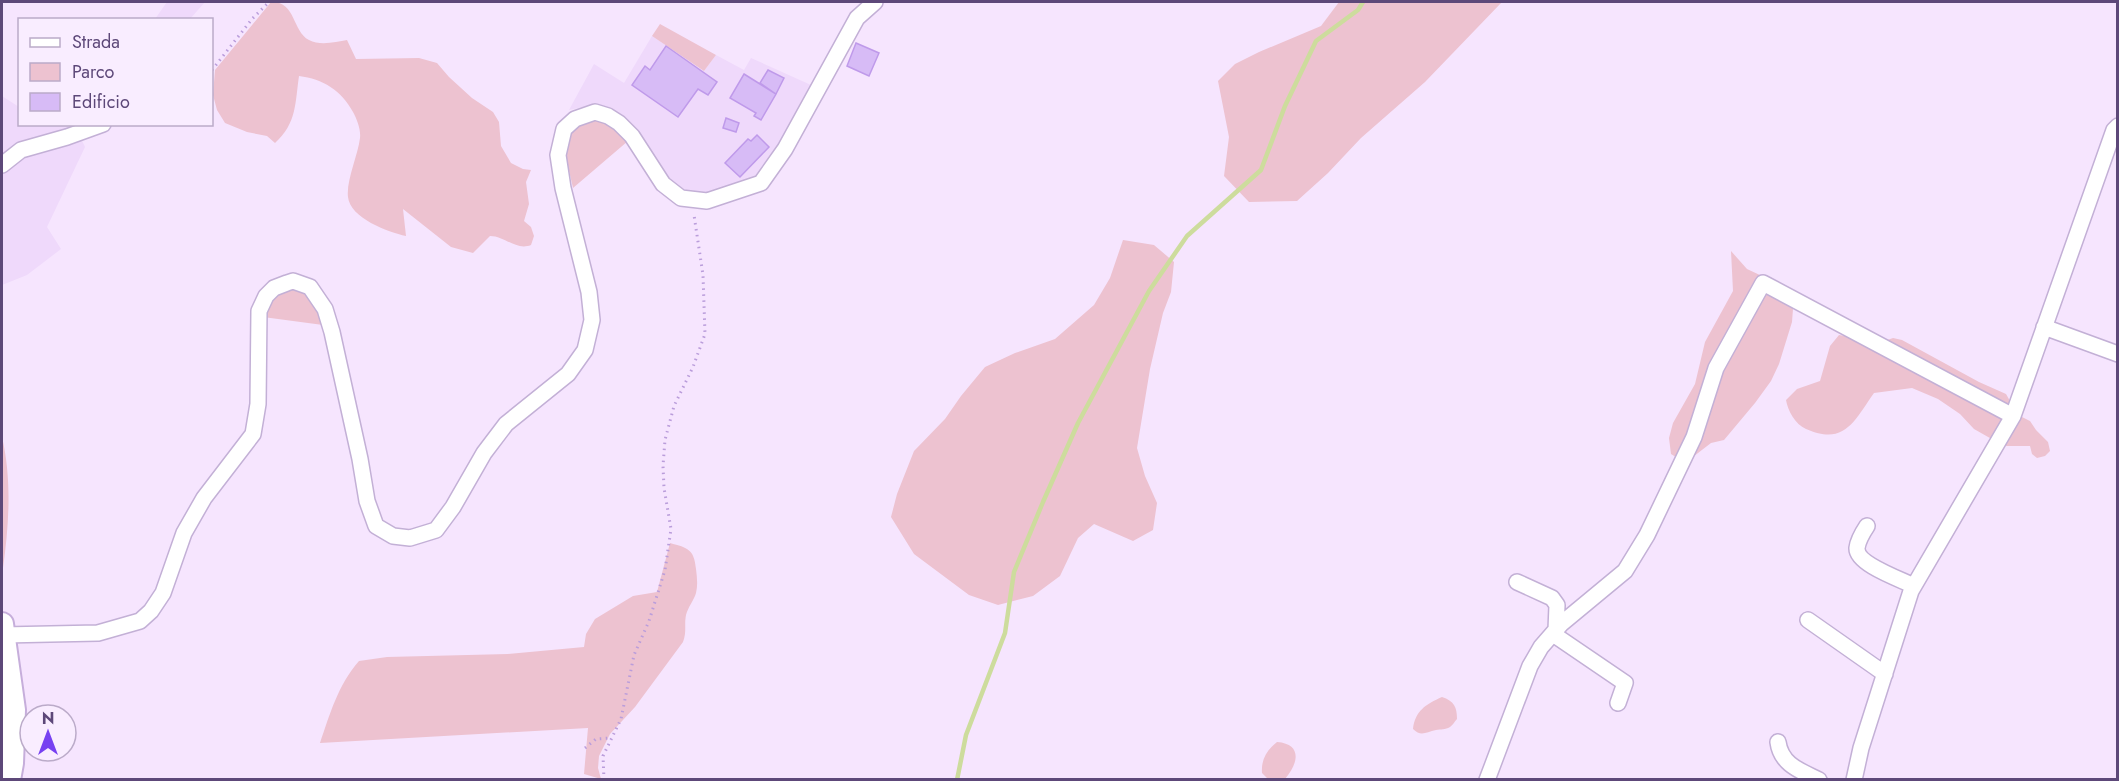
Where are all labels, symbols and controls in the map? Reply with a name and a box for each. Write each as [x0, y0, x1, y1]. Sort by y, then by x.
legend [18, 18, 213, 126]
text: Strada [72, 29, 120, 55]
text: Parco [72, 59, 114, 85]
text: Edificio [72, 89, 130, 115]
north arrow [18, 703, 78, 763]
text: N [42, 707, 54, 730]

